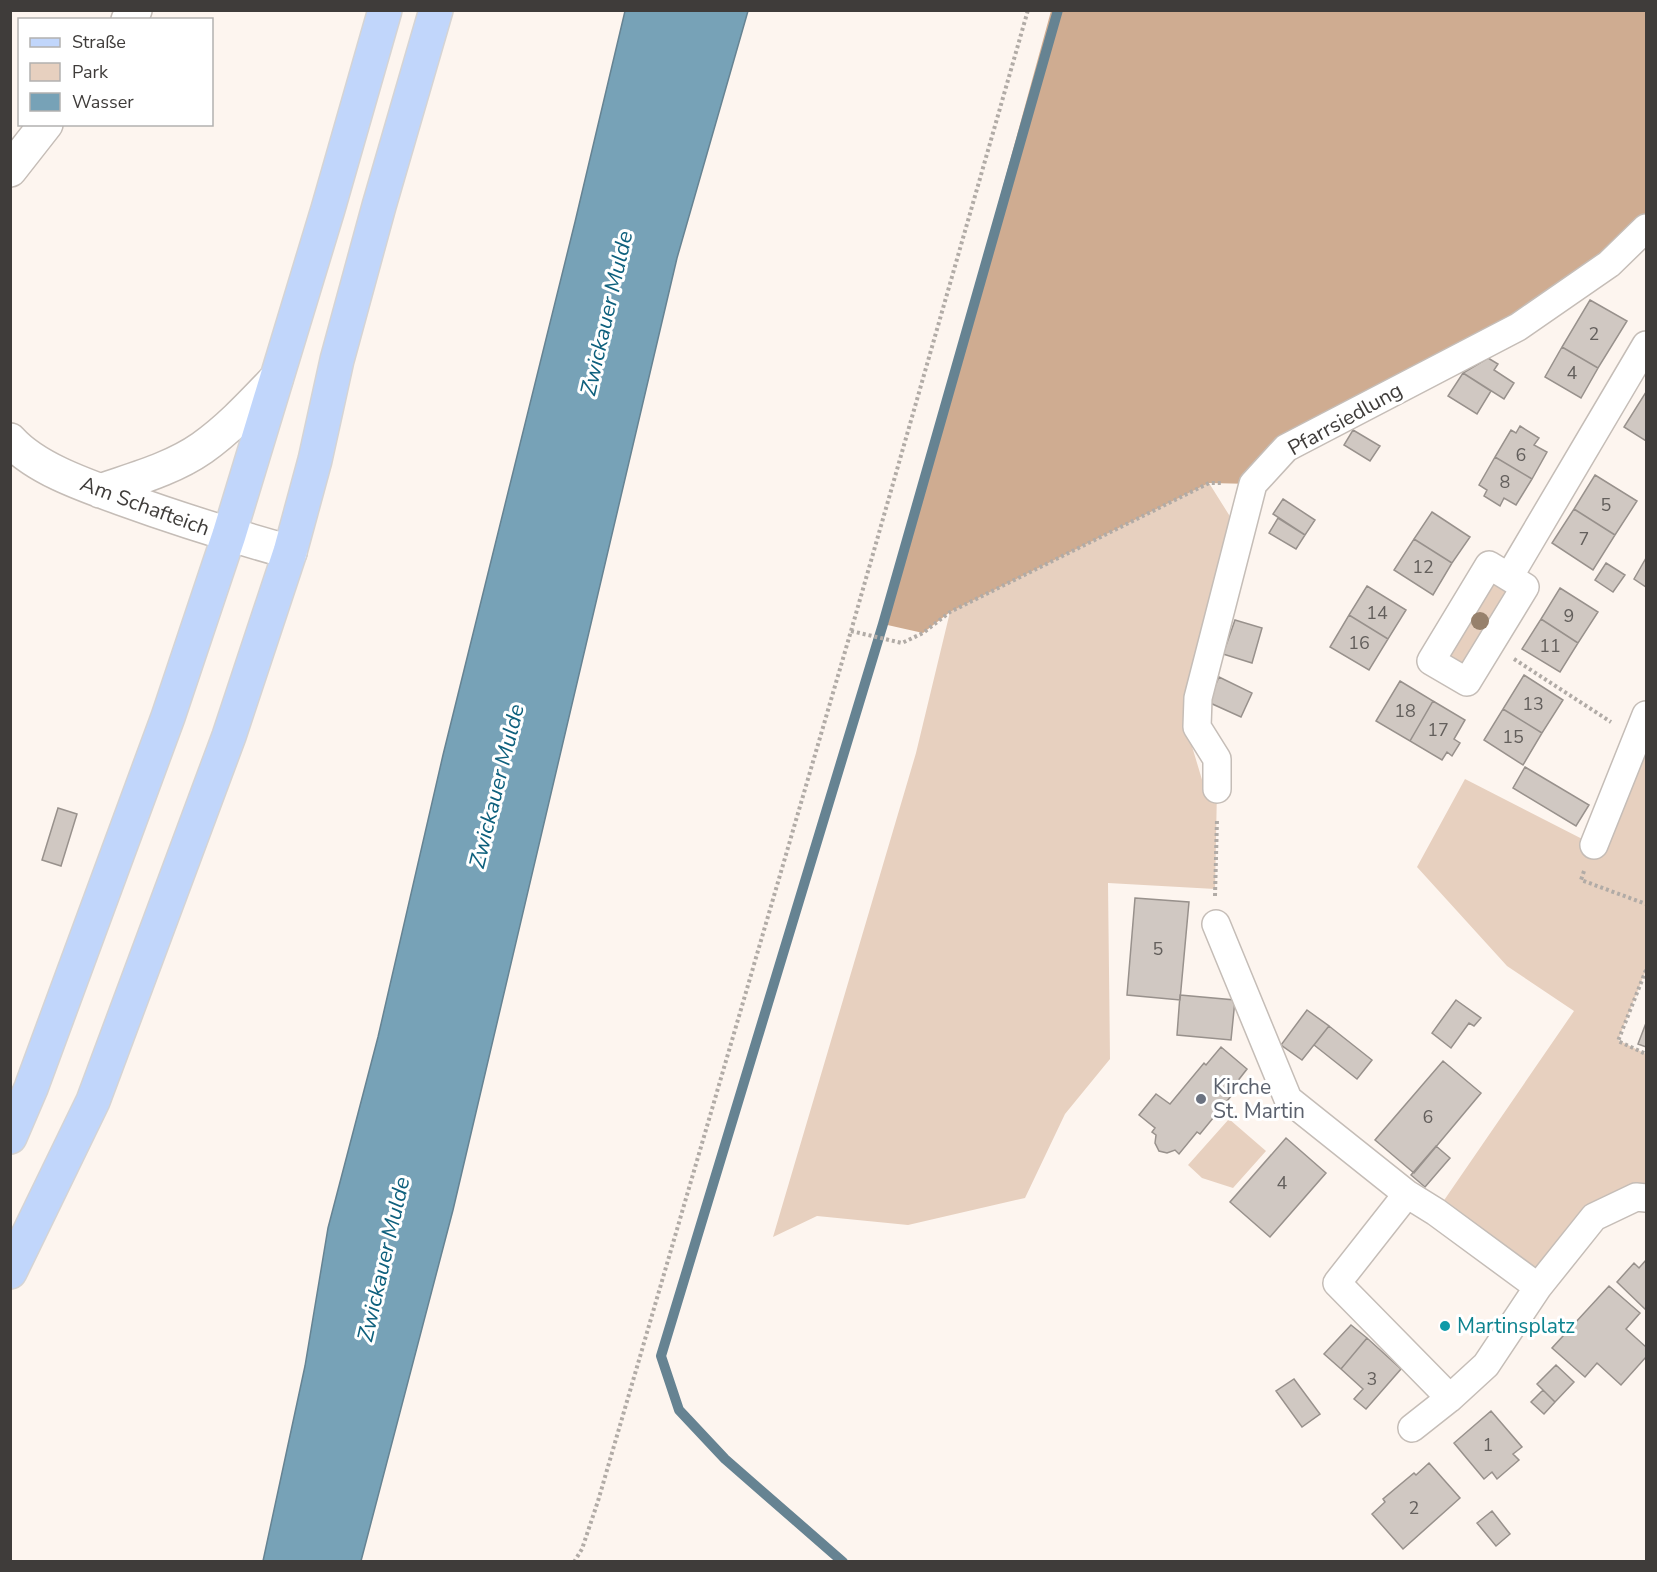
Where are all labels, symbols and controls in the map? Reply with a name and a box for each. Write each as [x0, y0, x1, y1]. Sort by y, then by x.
legend [18, 18, 213, 126]
text: Straße [72, 30, 126, 54]
text: Park [72, 60, 109, 84]
text: Wasser [72, 90, 134, 114]
water label: Zwickauer Mulde [573, 228, 641, 399]
house number: 2 [1589, 322, 1599, 346]
house number: 4 [1567, 361, 1578, 385]
street label: Pfarrsiedlung [1283, 376, 1407, 462]
house number: 6 [1516, 443, 1526, 467]
street label: Am Schafteich [76, 470, 214, 542]
house number: 8 [1500, 470, 1510, 494]
house number: 5 [1601, 493, 1611, 517]
house number: 7 [1579, 527, 1589, 551]
house number: 12 [1412, 555, 1434, 579]
house number: 14 [1366, 601, 1388, 625]
house number: 9 [1564, 604, 1574, 628]
house number: 16 [1348, 631, 1370, 655]
house number: 11 [1539, 634, 1561, 658]
house number: 13 [1522, 692, 1544, 716]
house number: 18 [1394, 699, 1416, 723]
water label: Zwickauer Mulde [462, 701, 532, 872]
house number: 17 [1427, 718, 1449, 742]
house number: 15 [1502, 725, 1524, 749]
house number: 5 [1153, 937, 1163, 961]
place label: Kirche St. Martin [1213, 1073, 1305, 1125]
marker: Kirche St. Martin [1194, 1092, 1208, 1106]
house number: 6 [1423, 1105, 1433, 1129]
house number: 4 [1277, 1171, 1288, 1195]
water label: Zwickauer Mulde [350, 1174, 418, 1345]
place label: Martinsplatz [1457, 1312, 1575, 1340]
marker: Martinsplatz [1438, 1319, 1452, 1333]
house number: 3 [1367, 1367, 1377, 1391]
house number: 1 [1483, 1433, 1493, 1457]
house number: 2 [1409, 1496, 1419, 1520]

